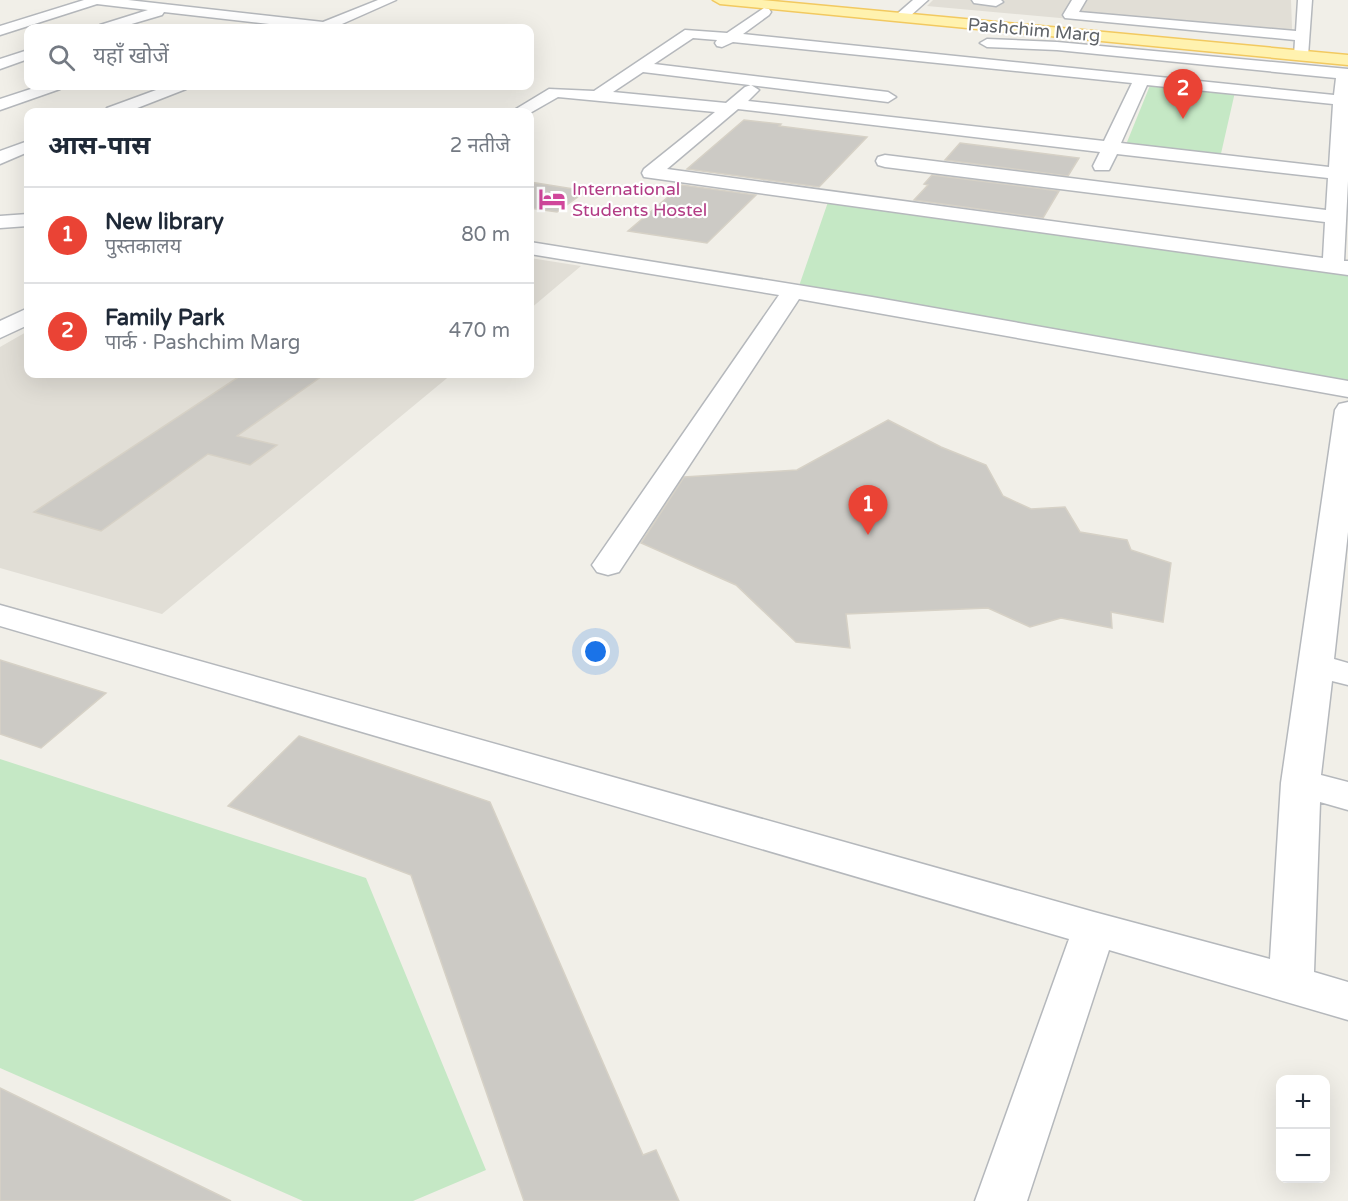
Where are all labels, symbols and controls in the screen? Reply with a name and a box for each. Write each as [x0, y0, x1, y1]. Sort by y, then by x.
street label: Pashchim Marg [967, 13, 1101, 47]
search box [24, 24, 534, 90]
icon: search [45, 41, 78, 74]
text: यहाँ खोजें [93, 43, 169, 69]
pin: 2 [1164, 70, 1202, 119]
text: आस-पास [48, 130, 150, 161]
text: 2 नतीजे [450, 134, 510, 158]
place label: International Students Hostel [572, 178, 707, 221]
hotel icon: International Students Hostel [537, 184, 567, 214]
text: New library [105, 209, 224, 235]
text: 1 [61, 223, 74, 247]
text: 80 m [461, 223, 510, 247]
text: पुस्तकालय [105, 235, 181, 259]
text: Family Park [105, 305, 225, 331]
text: 2 [61, 319, 74, 343]
text: 470 m [449, 319, 510, 343]
text: पार्क · Pashchim Marg [105, 331, 300, 355]
pin: 1 [848, 486, 888, 535]
your location [581, 637, 610, 666]
map controls [1276, 1075, 1330, 1183]
button: + [1276, 1075, 1330, 1129]
button: − [1276, 1129, 1330, 1183]

